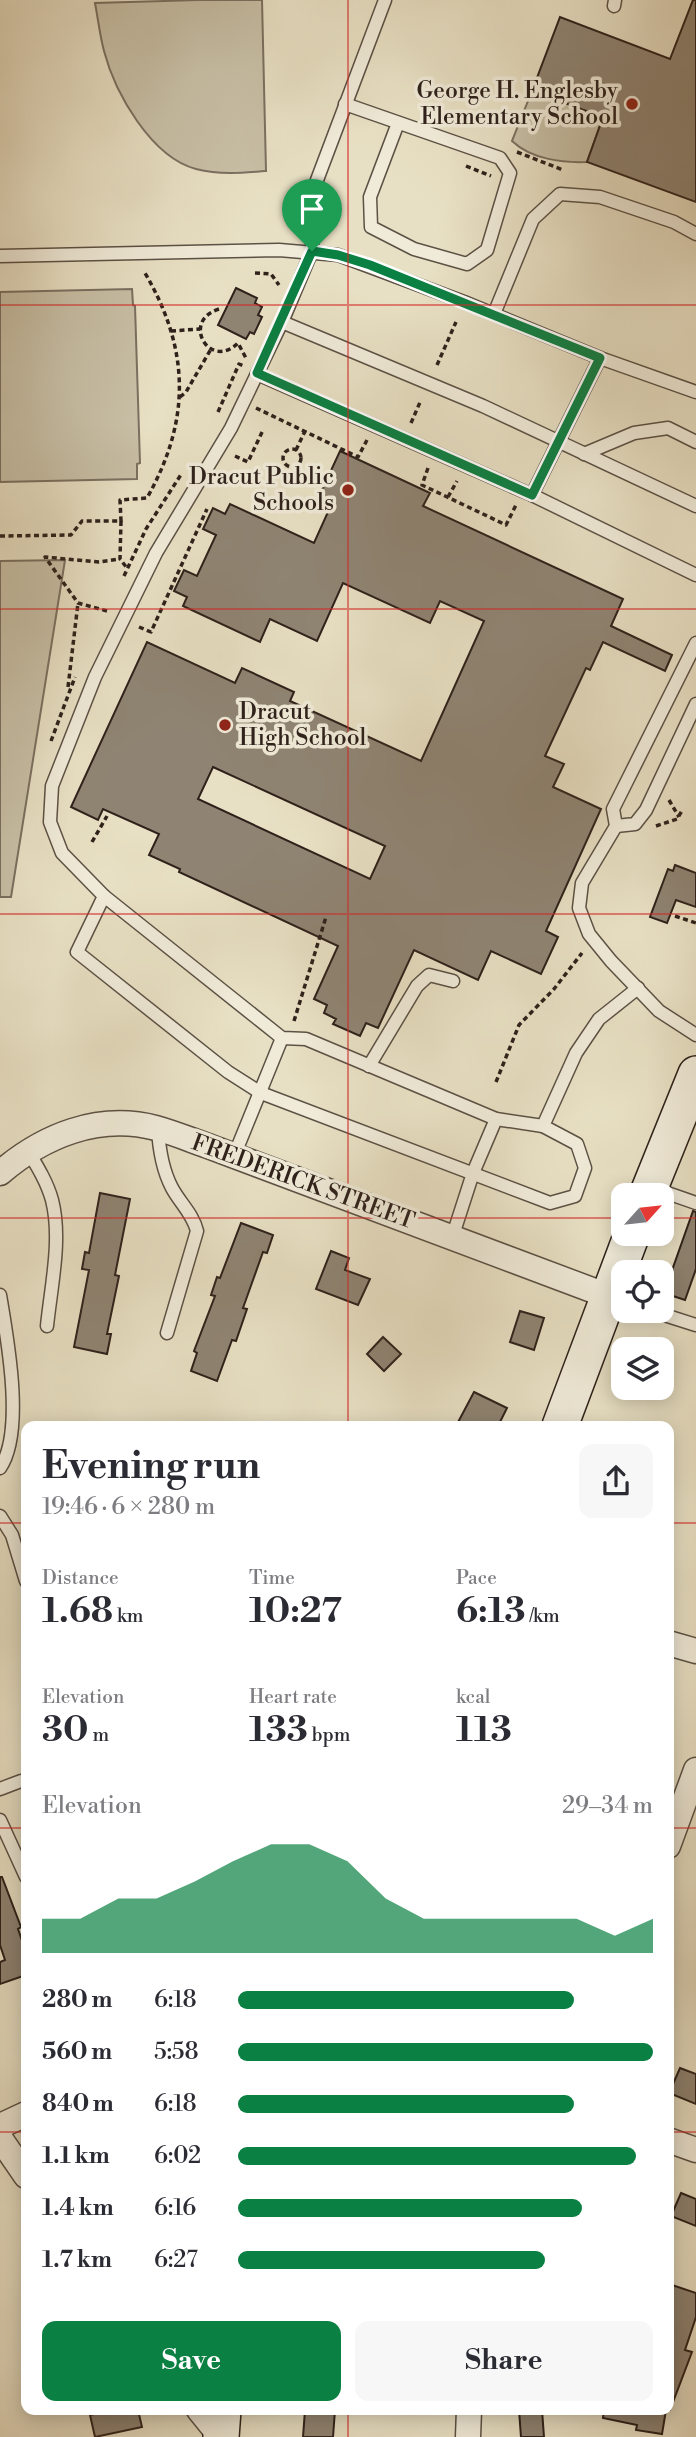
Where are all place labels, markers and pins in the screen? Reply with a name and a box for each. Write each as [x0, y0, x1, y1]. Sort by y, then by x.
place label: George H. Englesby Elementary School [416, 77, 619, 131]
marker: George H. Englesby Elementary School [624, 96, 640, 112]
pin [282, 179, 342, 251]
place label: Dracut Public Schools [189, 463, 334, 517]
marker: Dracut Public Schools [340, 482, 356, 498]
place label: Dracut High School [239, 698, 367, 752]
marker: Dracut High School [217, 717, 233, 733]

